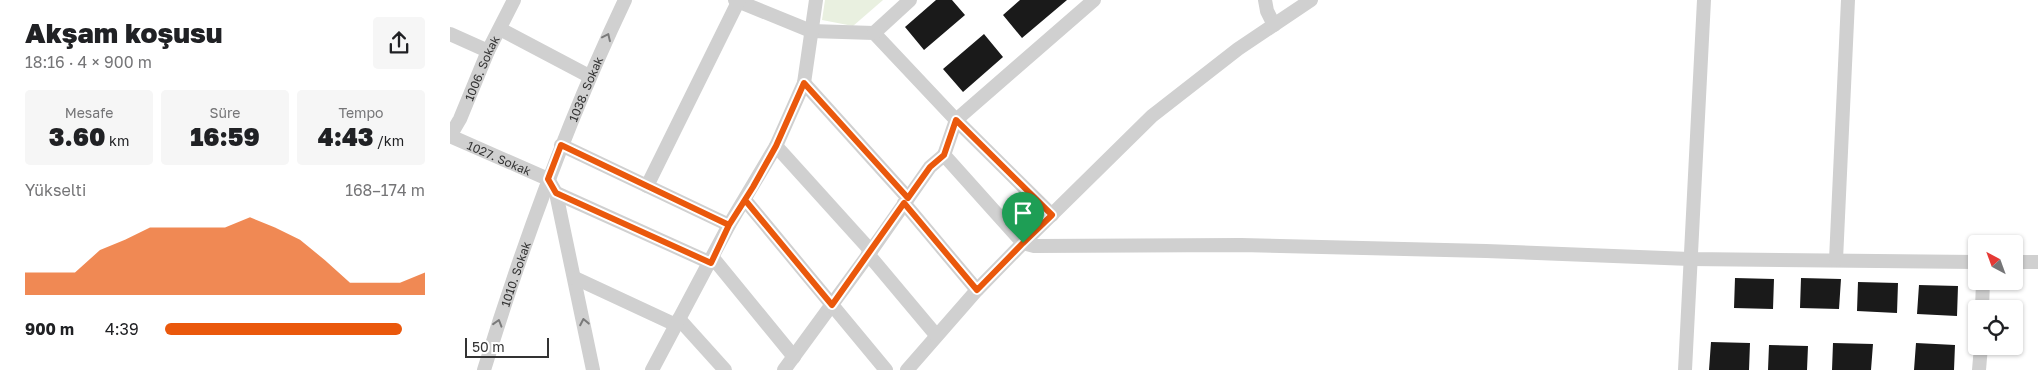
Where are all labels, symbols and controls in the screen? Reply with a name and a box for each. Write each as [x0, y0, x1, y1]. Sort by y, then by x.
text: Akşam koşusu [25, 16, 223, 49]
button: share [373, 17, 425, 69]
street label: 1006. Sokak [461, 33, 502, 103]
one-way arrow [601, 33, 612, 42]
text: 18:16 · 4 × 900 m [25, 52, 152, 72]
street label: 1038. Sokak [565, 54, 606, 124]
text: Mesafe [65, 104, 113, 121]
text: Süre [210, 104, 240, 121]
text: Tempo [339, 104, 383, 121]
text: 3.60 [49, 121, 105, 152]
text: 16:59 [190, 121, 260, 152]
text: 4:43 [318, 121, 374, 152]
text: km [105, 132, 129, 149]
text: /km [374, 132, 404, 149]
street label: 1027. Sokak [465, 137, 534, 178]
text: Yükselti [25, 180, 86, 200]
text: 168–174 m [345, 180, 425, 200]
pin [1002, 192, 1044, 243]
icon: arrive [1009, 199, 1037, 227]
north arrow [1968, 235, 2022, 290]
map controls [1968, 235, 2023, 355]
street label: 1010. Sokak [497, 239, 533, 309]
button: locate [1968, 300, 2023, 355]
one-way arrow [579, 318, 589, 327]
text: 900 m [25, 319, 74, 339]
text: 4:39 [105, 319, 139, 339]
one-way arrow [493, 320, 503, 328]
scale bar [465, 335, 549, 358]
text: 50 m [472, 338, 505, 355]

